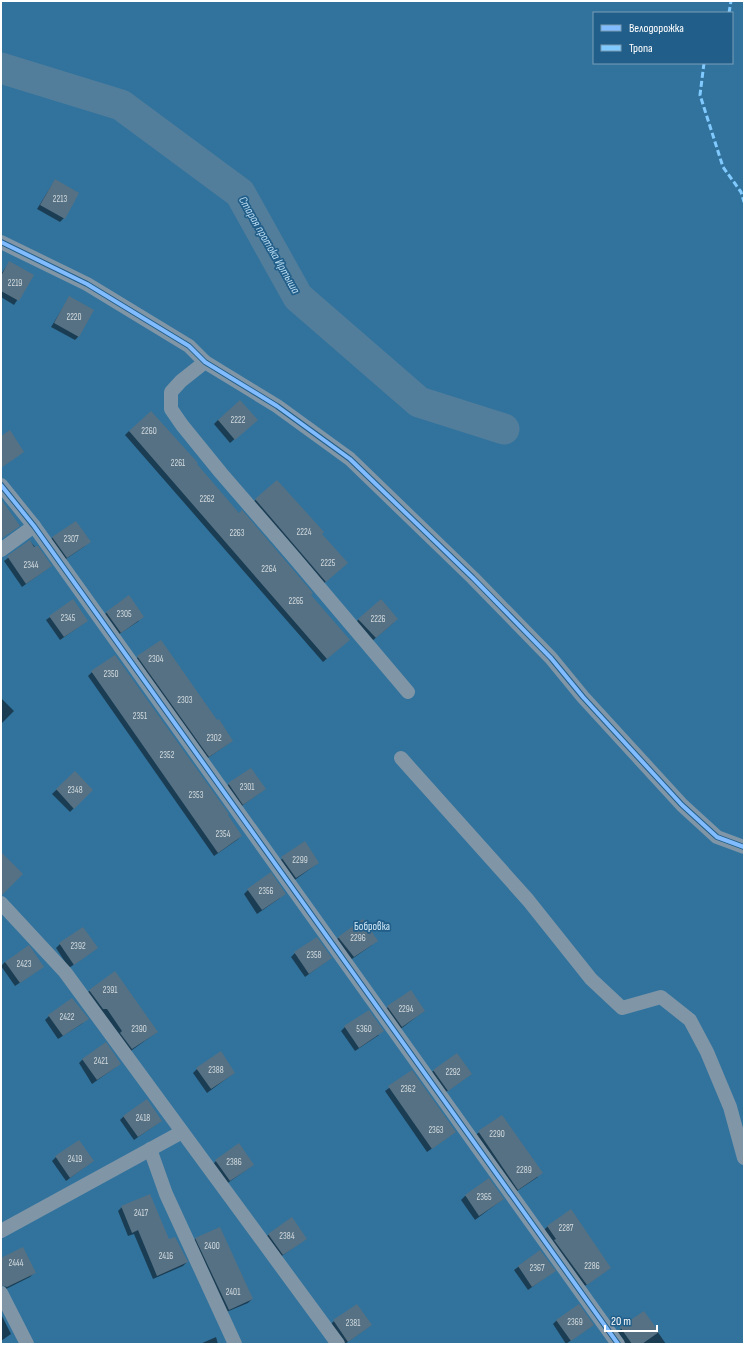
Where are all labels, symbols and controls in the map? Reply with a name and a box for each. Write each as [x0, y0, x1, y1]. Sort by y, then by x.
legend [593, 12, 733, 64]
text: Велодорожка [629, 21, 684, 36]
text: Тропа [629, 41, 653, 56]
house number: 2213 [53, 194, 67, 205]
water label: Старая протока Иртыша [235, 194, 303, 296]
house number: 2219 [8, 278, 22, 289]
house number: 2220 [66, 312, 82, 323]
house number: 2222 [231, 415, 246, 426]
house number: 2260 [141, 426, 157, 437]
house number: 2261 [171, 458, 186, 469]
house number: 2262 [199, 494, 215, 505]
house number: 2224 [297, 527, 312, 538]
house number: 2263 [229, 528, 245, 539]
house number: 2307 [63, 534, 79, 545]
house number: 2225 [321, 558, 336, 569]
house number: 2344 [23, 560, 39, 571]
house number: 2264 [261, 564, 277, 575]
house number: 2265 [289, 596, 304, 607]
house number: 2305 [116, 609, 132, 620]
house number: 2345 [61, 613, 76, 624]
house number: 2226 [370, 614, 386, 625]
house number: 2304 [148, 654, 164, 665]
house number: 2350 [103, 669, 119, 680]
house number: 2303 [177, 695, 193, 706]
house number: 2351 [133, 711, 148, 722]
house number: 2302 [206, 733, 222, 744]
house number: 2352 [160, 750, 175, 761]
house number: 2301 [240, 782, 255, 793]
house number: 2348 [67, 785, 83, 796]
house number: 2353 [189, 790, 204, 801]
house number: 2354 [216, 829, 231, 840]
house number: 2299 [292, 855, 308, 866]
house number: 2356 [258, 886, 274, 897]
park label: Бобровка [354, 920, 390, 933]
house number: 2296 [350, 933, 366, 944]
house number: 2392 [70, 941, 86, 952]
house number: 2358 [306, 950, 322, 961]
house number: 2423 [17, 959, 32, 970]
house number: 2391 [103, 985, 118, 996]
house number: 2294 [398, 1004, 414, 1015]
house number: 2422 [60, 1012, 75, 1023]
house number: 2390 [131, 1024, 147, 1035]
house number: 5360 [356, 1024, 372, 1035]
house number: 2421 [94, 1056, 109, 1067]
house number: 2388 [208, 1065, 224, 1076]
house number: 2292 [445, 1067, 461, 1078]
house number: 2362 [400, 1084, 416, 1095]
house number: 2418 [136, 1113, 150, 1124]
house number: 2363 [428, 1125, 444, 1136]
house number: 2290 [489, 1129, 505, 1140]
house number: 2419 [68, 1154, 82, 1165]
house number: 2386 [226, 1157, 242, 1168]
house number: 2289 [516, 1165, 532, 1176]
house number: 2365 [476, 1192, 492, 1203]
house number: 2417 [134, 1208, 148, 1219]
house number: 2287 [559, 1223, 574, 1234]
house number: 2384 [279, 1231, 295, 1242]
house number: 2400 [204, 1241, 220, 1252]
house number: 2416 [159, 1251, 173, 1262]
house number: 2444 [8, 1258, 24, 1269]
house number: 2286 [584, 1261, 600, 1272]
house number: 2367 [529, 1263, 545, 1274]
house number: 2401 [226, 1287, 241, 1298]
scale bar [605, 1307, 657, 1333]
text: 20 m [611, 1314, 631, 1329]
house number: 2369 [567, 1317, 583, 1328]
house number: 2381 [346, 1318, 361, 1329]

